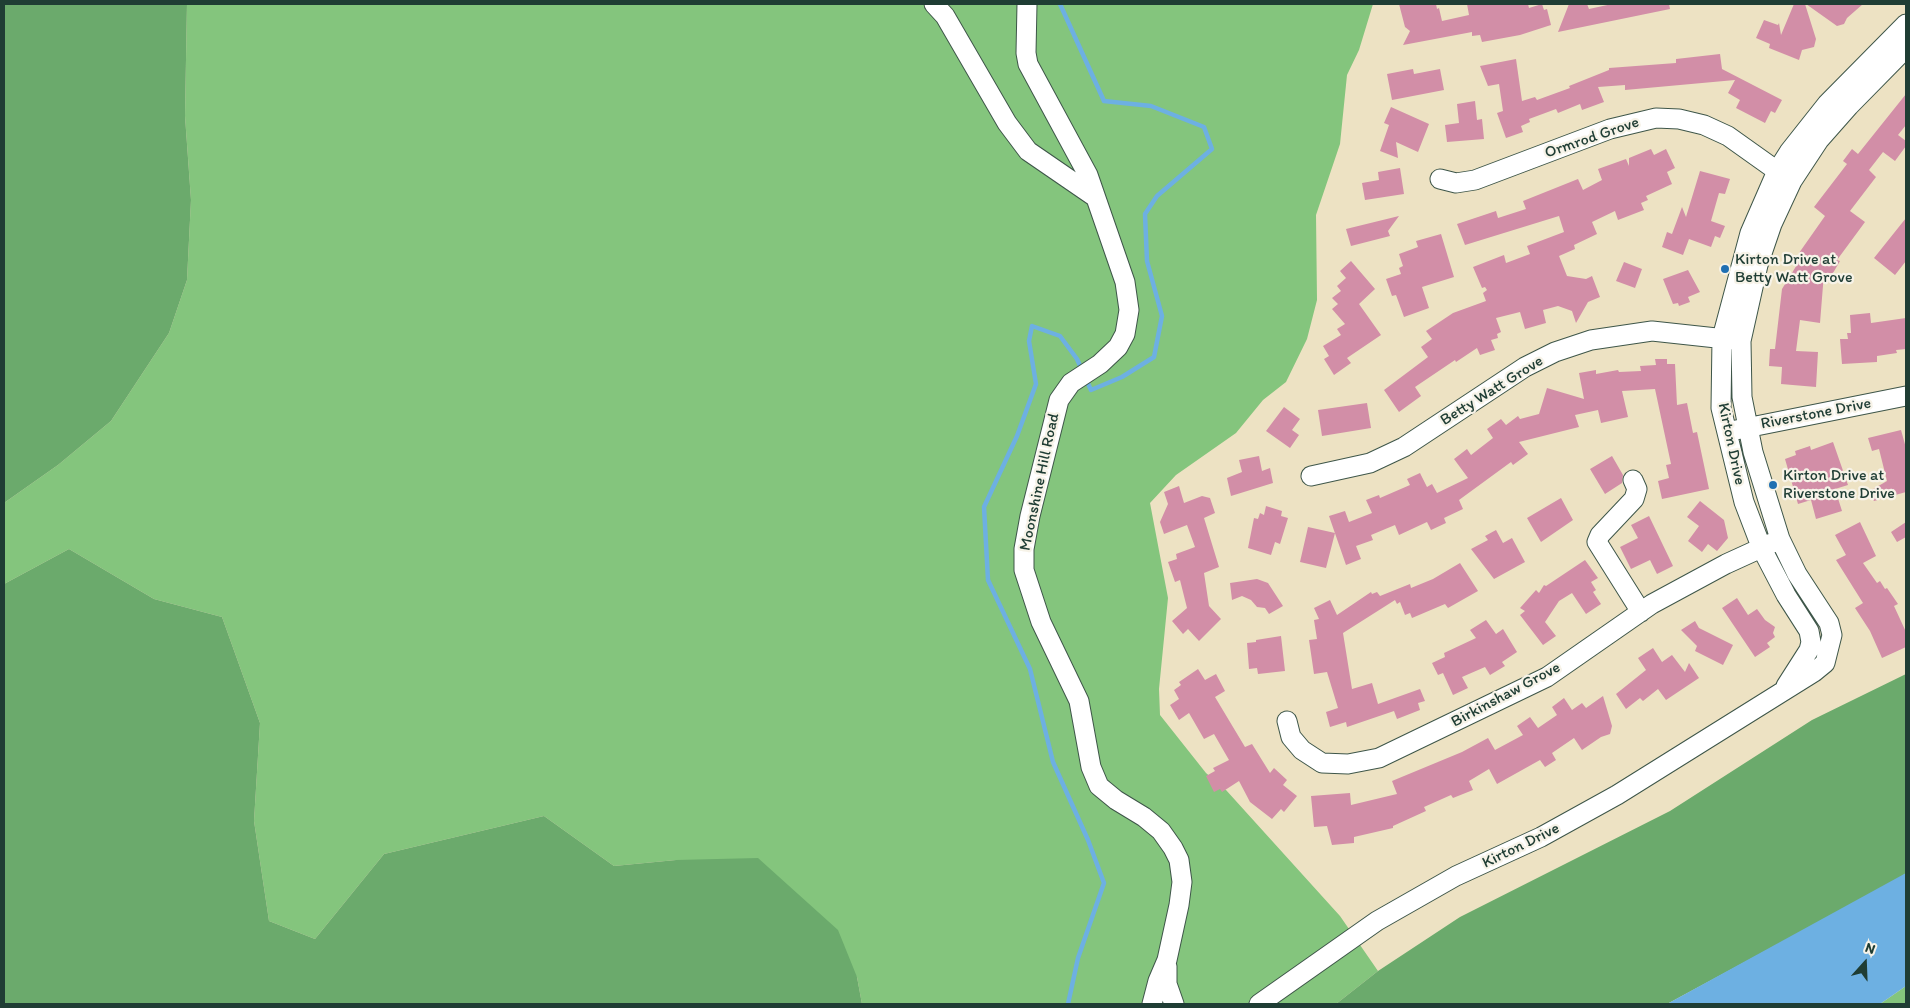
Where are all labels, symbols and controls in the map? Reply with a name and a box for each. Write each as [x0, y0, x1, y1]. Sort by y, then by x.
street label: Ormrod Grove [1542, 113, 1642, 163]
place label: Kirton Drive at Betty Watt Grove [1735, 250, 1852, 288]
marker: Kirton Drive at Betty Watt Grove [1719, 263, 1731, 275]
street label: Betty Watt Grove [1437, 352, 1547, 430]
street label: Riverstone Drive [1759, 394, 1873, 434]
street label: Kirton Drive [1713, 401, 1749, 487]
street label: Moonshine Hill Road [1016, 411, 1064, 553]
place label: Kirton Drive at Riverstone Drive [1783, 466, 1895, 504]
marker: Kirton Drive at Riverstone Drive [1767, 479, 1779, 491]
street label: Birkinshaw Grove [1448, 658, 1564, 732]
street label: Kirton Drive [1479, 819, 1563, 873]
north arrow [1840, 938, 1890, 988]
text: N [1863, 939, 1878, 958]

